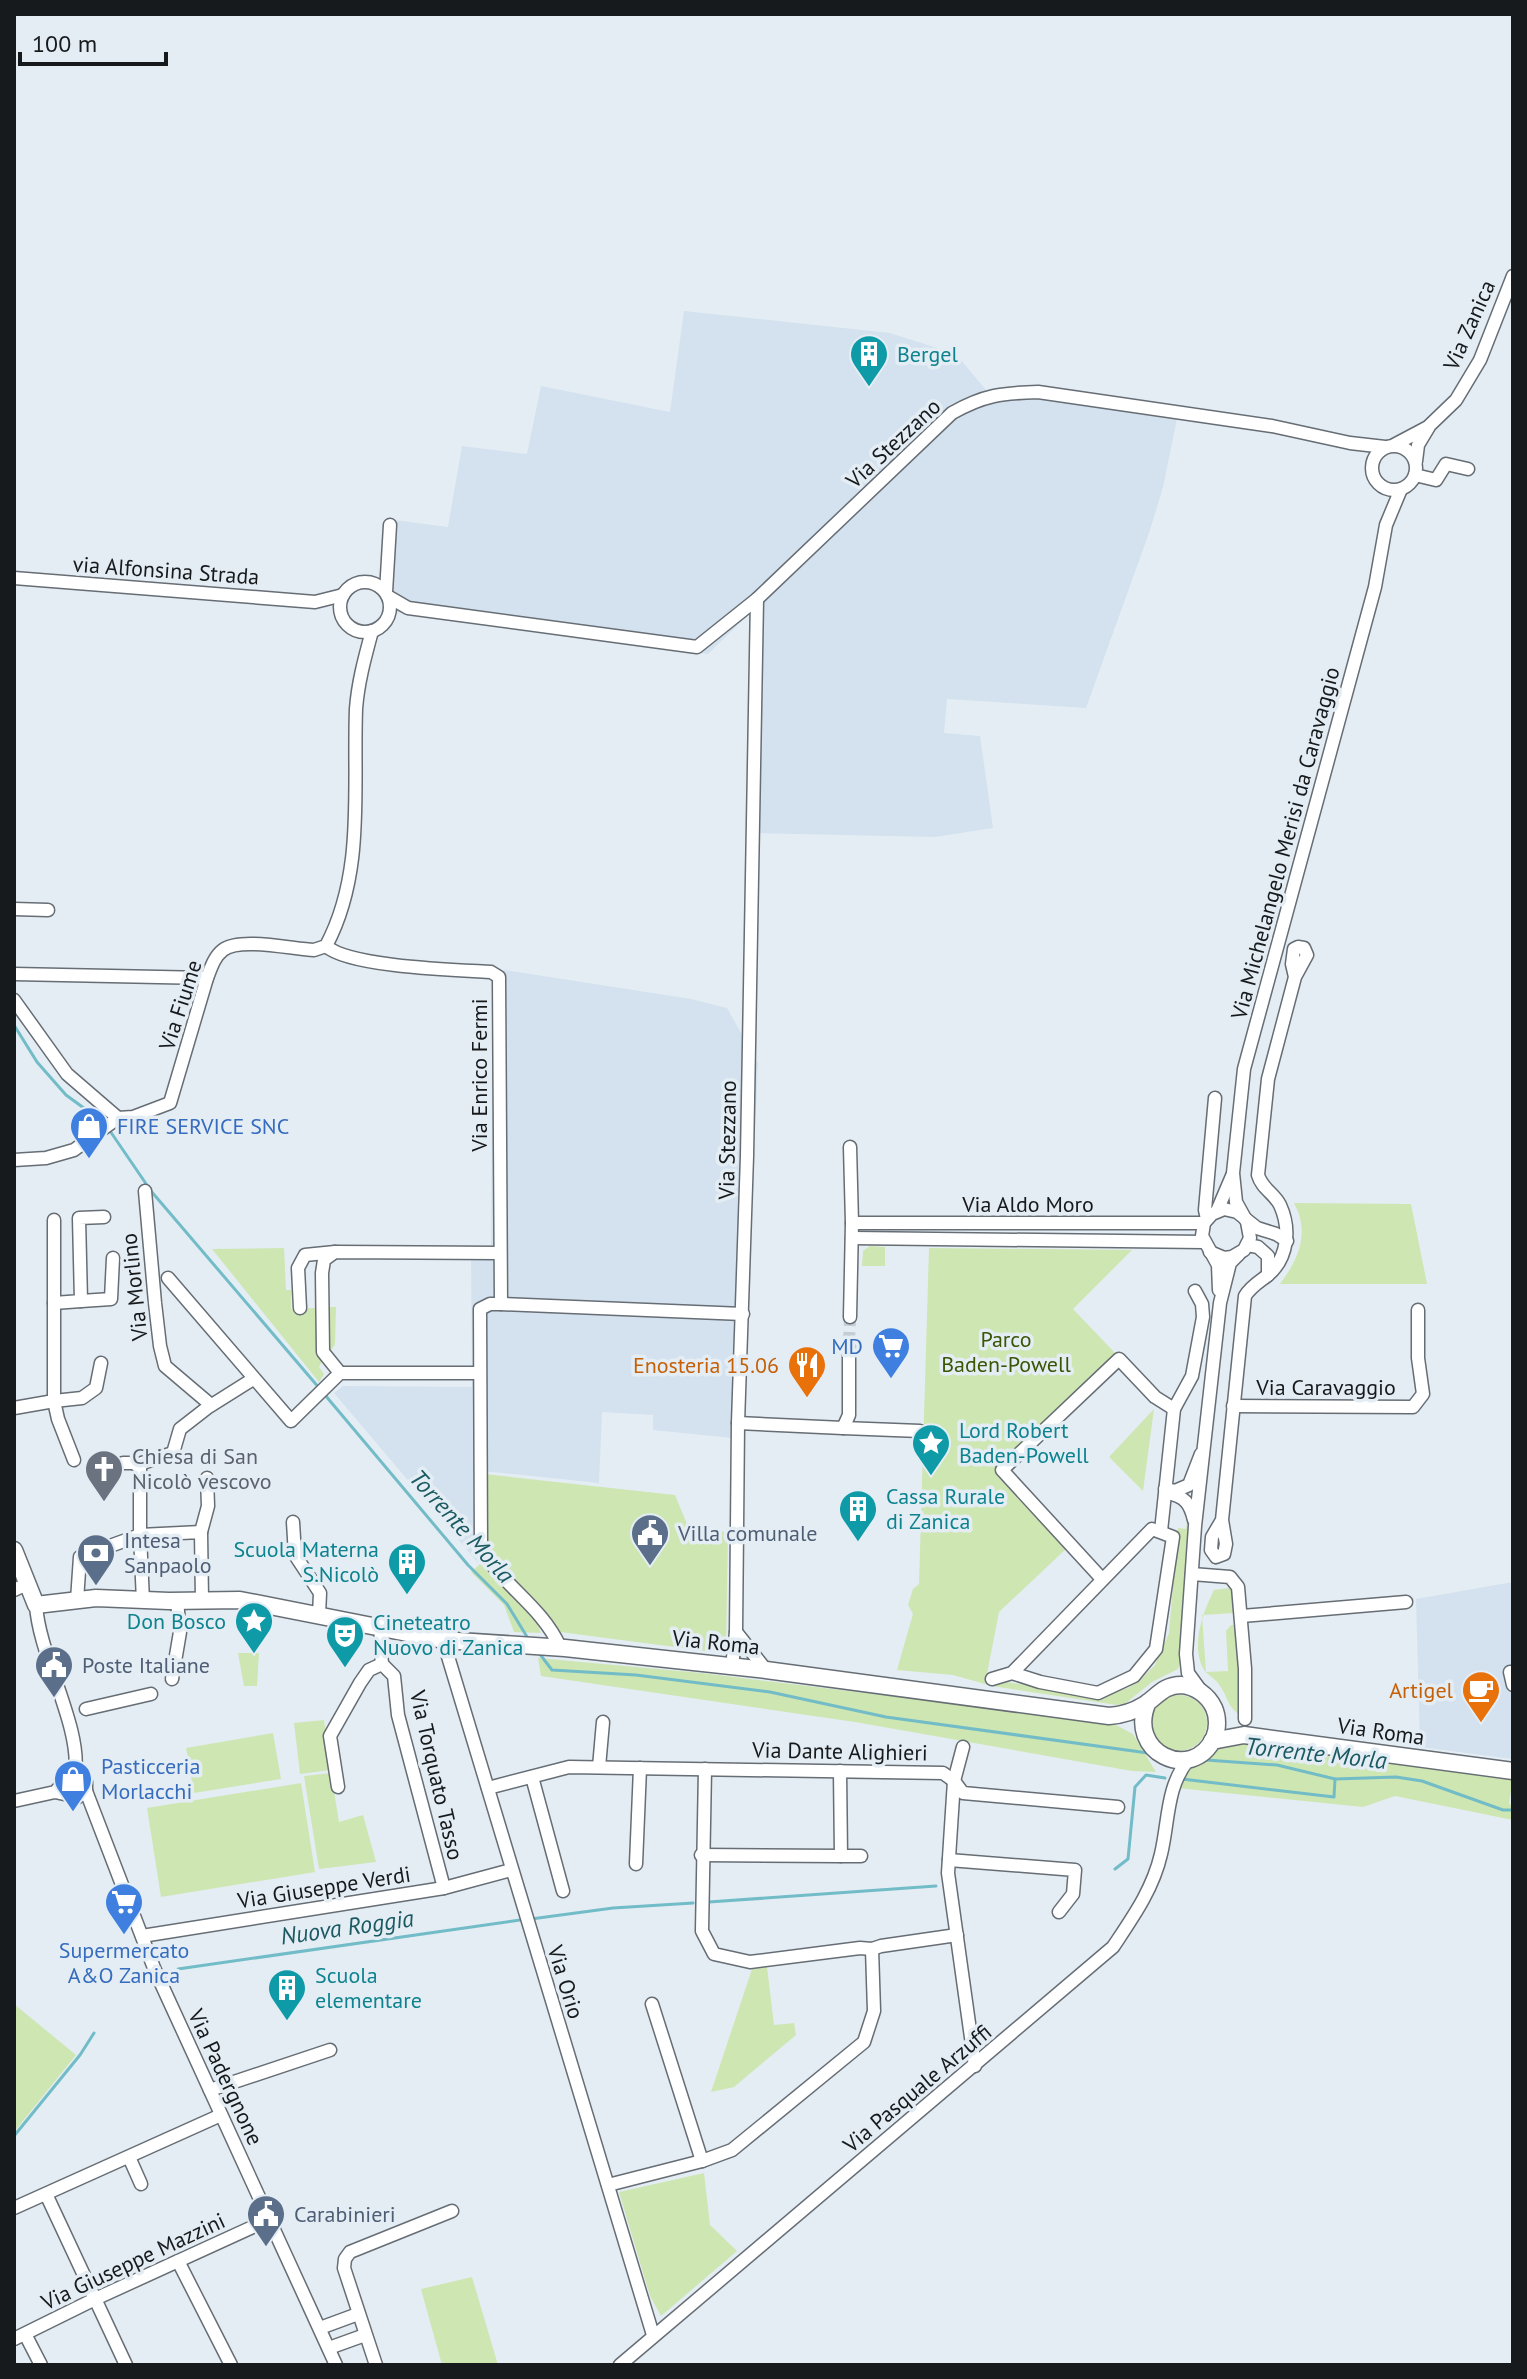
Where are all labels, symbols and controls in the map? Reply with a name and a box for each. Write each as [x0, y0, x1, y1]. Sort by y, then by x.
scale bar [20, 16, 166, 66]
text: 100 m [32, 28, 97, 59]
street label: Via Zanica [1436, 276, 1501, 375]
building icon: Bergel [848, 333, 890, 388]
place label: Bergel [897, 340, 958, 368]
street label: Via Stezzano [839, 392, 946, 495]
street label: via Alfonsina Strada [72, 550, 260, 590]
street label: Via Michelangelo Merisi da Caravaggio [1224, 664, 1346, 1023]
street label: Via Fiume [152, 956, 208, 1055]
street label: Via Enrico Fermi [465, 998, 493, 1153]
street label: Via Stezzano [712, 1080, 742, 1201]
shop icon: FIRE SERVICE SNC [68, 1105, 110, 1160]
place label: FIRE SERVICE SNC [117, 1112, 289, 1140]
street label: Via Aldo Moro [961, 1190, 1094, 1218]
street label: Via Morlino [114, 1232, 154, 1343]
supermarket icon: MD [870, 1325, 912, 1380]
park label: Parco Baden-Powell [941, 1325, 1071, 1378]
place label: MD [831, 1332, 863, 1360]
restaurant icon: Enosteria 15.06 [786, 1344, 828, 1399]
place label: Enosteria 15.06 [633, 1351, 779, 1379]
street label: Via Caravaggio [1255, 1373, 1396, 1401]
place label: Lord Robert Baden-Powell [959, 1416, 1089, 1469]
place icon: Lord Robert Baden-Powell [910, 1422, 952, 1477]
place label: Chiesa di San Nicolò vescovo [132, 1442, 272, 1495]
church icon: Chiesa di San Nicolò vescovo [83, 1448, 125, 1503]
water label: Torrente Morla [403, 1463, 521, 1590]
place label: Cassa Rurale di Zanica [886, 1482, 1005, 1535]
building icon: Cassa Rurale di Zanica [837, 1488, 879, 1543]
public building icon: Villa comunale [629, 1512, 671, 1567]
place label: Villa comunale [677, 1519, 818, 1547]
place label: Intesa Sanpaolo [124, 1526, 211, 1579]
bank icon: Intesa Sanpaolo [75, 1532, 117, 1587]
place label: Scuola Materna S.Nicolò [233, 1535, 379, 1588]
building icon: Scuola Materna S.Nicolò [386, 1541, 428, 1596]
place icon: Don Bosco [233, 1600, 275, 1655]
place label: Don Bosco [127, 1607, 226, 1635]
place label: Cineteatro Nuovo di Zanica [373, 1608, 524, 1661]
theatre icon: Cineteatro Nuovo di Zanica [324, 1614, 366, 1669]
street label: Via Roma [670, 1623, 761, 1661]
public building icon: Poste Italiane [33, 1644, 75, 1699]
place label: Poste Italiane [82, 1651, 210, 1679]
cafe icon: Artigel [1460, 1669, 1502, 1724]
place label: Artigel [1389, 1676, 1454, 1704]
street label: Via Torquato Tasso [404, 1687, 470, 1862]
street label: Via Roma [1335, 1711, 1426, 1751]
water label: Torrente Morla [1244, 1730, 1389, 1776]
street label: Via Dante Alighieri [751, 1735, 928, 1767]
place label: Pasticceria Morlacchi [101, 1752, 200, 1805]
shop icon: Pasticceria Morlacchi [52, 1758, 94, 1813]
street label: Via Giuseppe Verdi [235, 1860, 412, 1915]
supermarket icon: Supermercato A&O Zanica [103, 1881, 145, 1936]
water label: Nuova Roggia [278, 1902, 416, 1952]
place label: Supermercato A&O Zanica [59, 1936, 189, 1989]
street label: Via Orio [541, 1941, 590, 2022]
place label: Scuola elementare [315, 1961, 422, 2014]
building icon: Scuola elementare [266, 1967, 308, 2022]
street label: Via Padergnone [182, 2004, 270, 2150]
street label: Via Pasquale Arzuffi [836, 2018, 997, 2159]
public building icon: Carabinieri [245, 2193, 287, 2248]
place label: Carabinieri [294, 2200, 396, 2228]
street label: Via Giuseppe Mazzini [36, 2206, 229, 2316]

